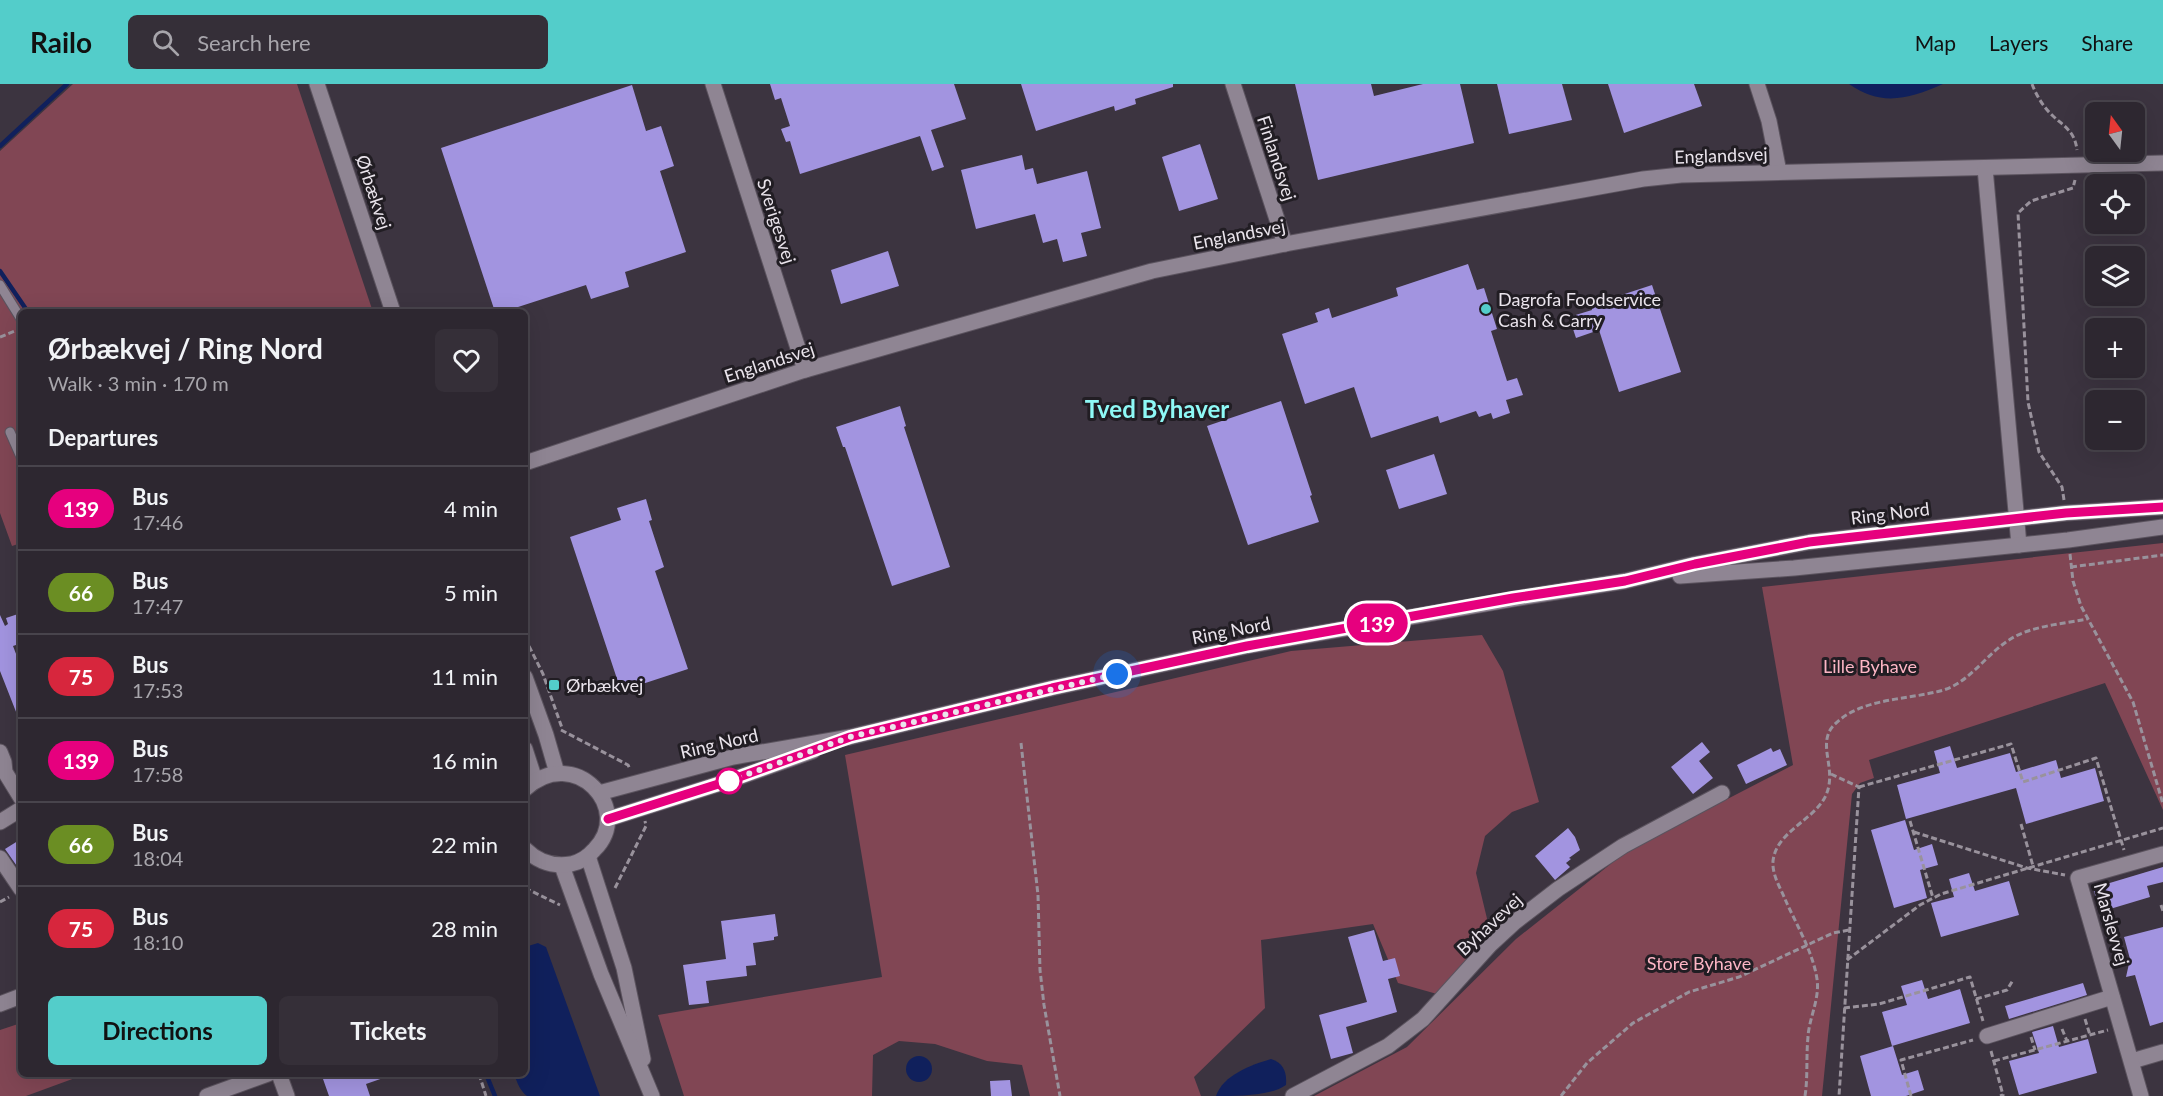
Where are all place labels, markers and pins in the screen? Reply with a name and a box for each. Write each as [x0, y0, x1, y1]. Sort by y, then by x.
place label: Dagrofa Foodservice Cash & Carry [1498, 288, 1661, 331]
marker: Dagrofa Foodservice Cash & Carry [1479, 302, 1493, 316]
place label: Ørbækvej [566, 674, 643, 696]
marker: Ørbækvej [547, 678, 561, 692]
unlabelled marker [716, 768, 742, 794]

